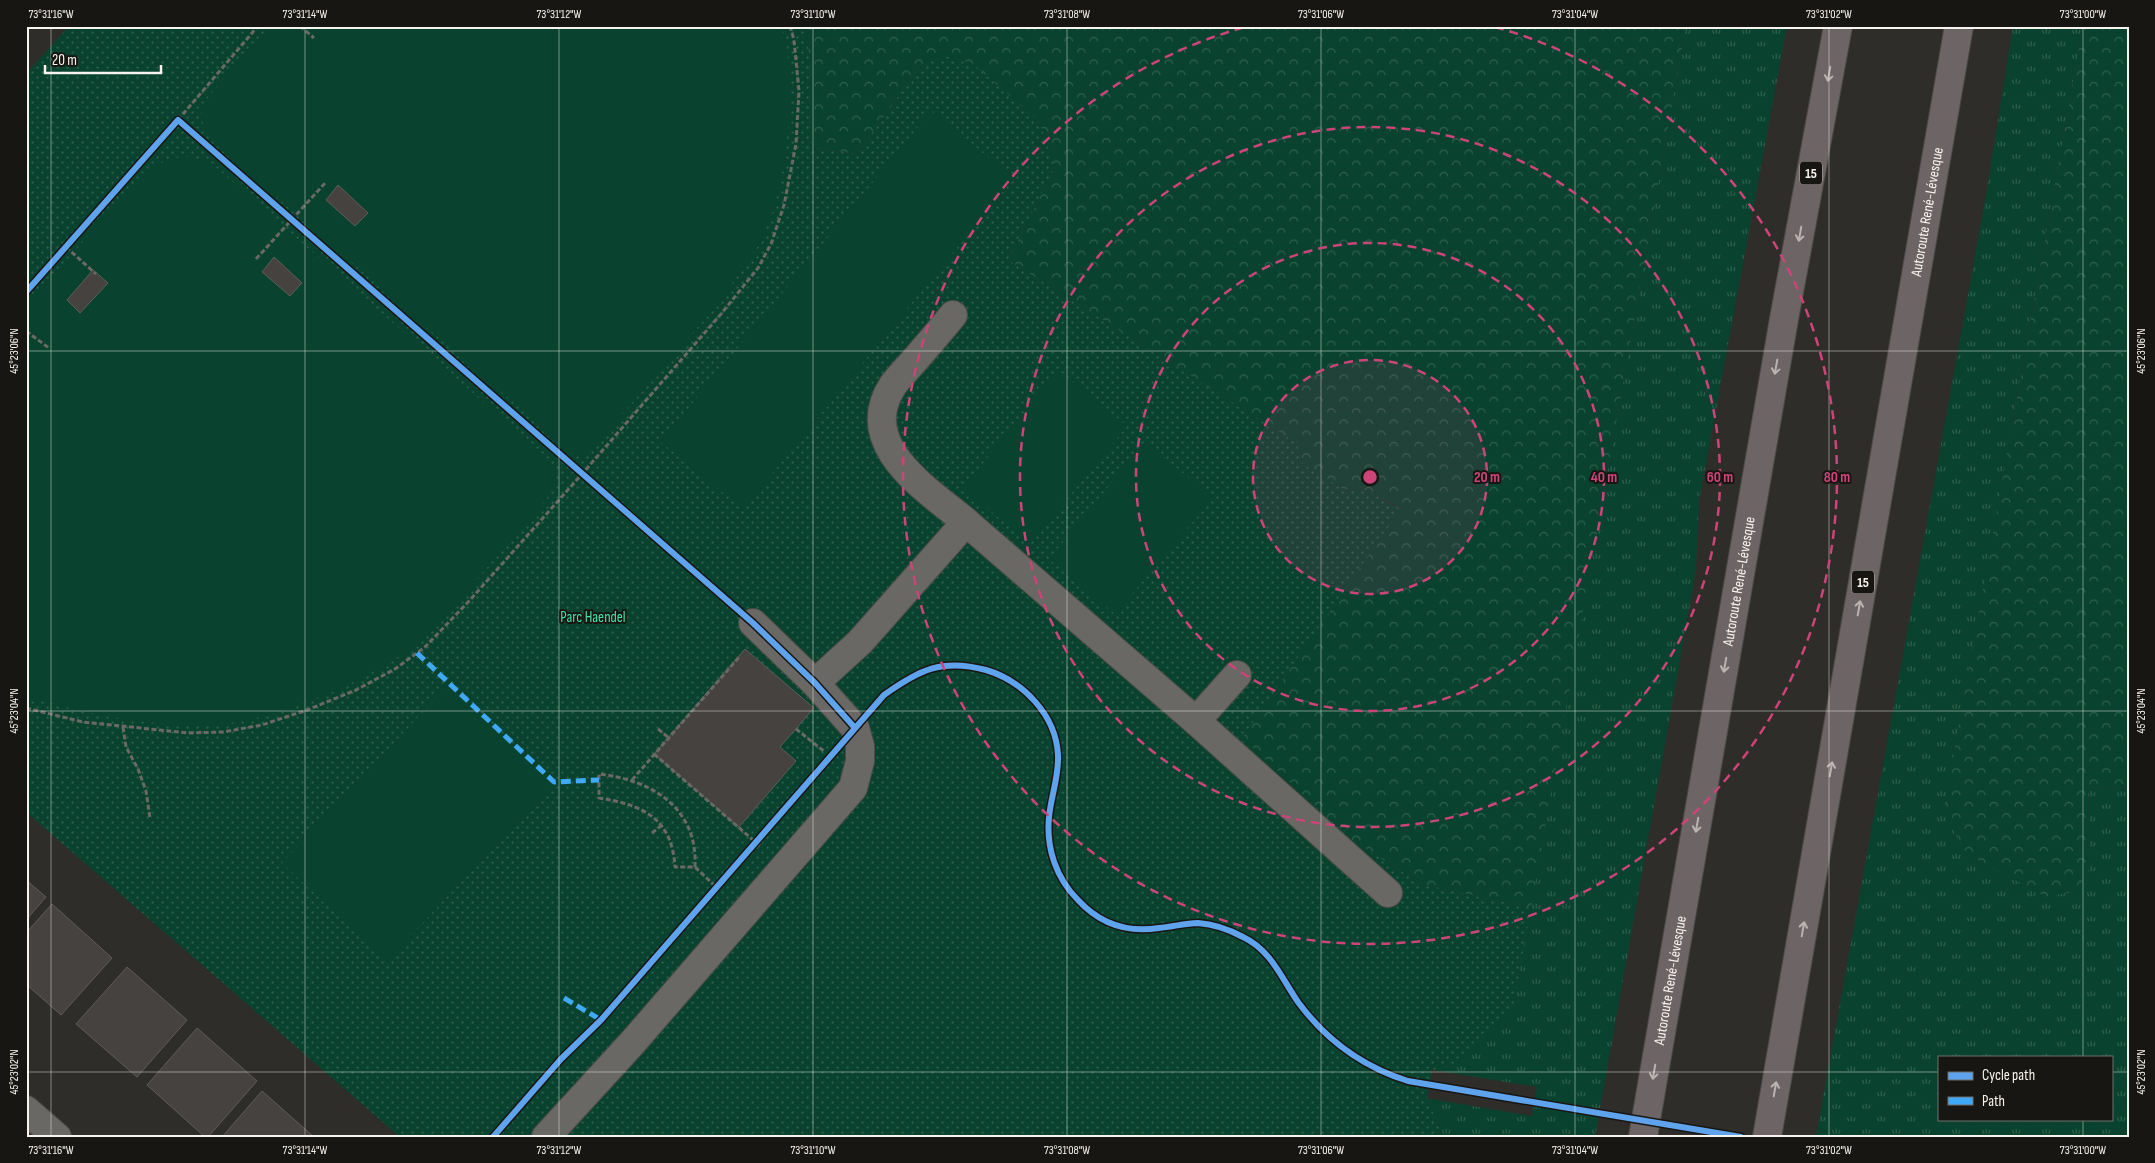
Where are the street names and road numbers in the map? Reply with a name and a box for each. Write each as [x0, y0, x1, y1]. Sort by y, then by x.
street label: Autoroute René-Lévesque [1907, 146, 1948, 279]
road number: 15 [1800, 162, 1822, 184]
street label: Autoroute René-Lévesque [1719, 515, 1760, 648]
road number: 15 [1852, 570, 1874, 594]
street label: Autoroute René-Lévesque [1650, 914, 1691, 1047]

